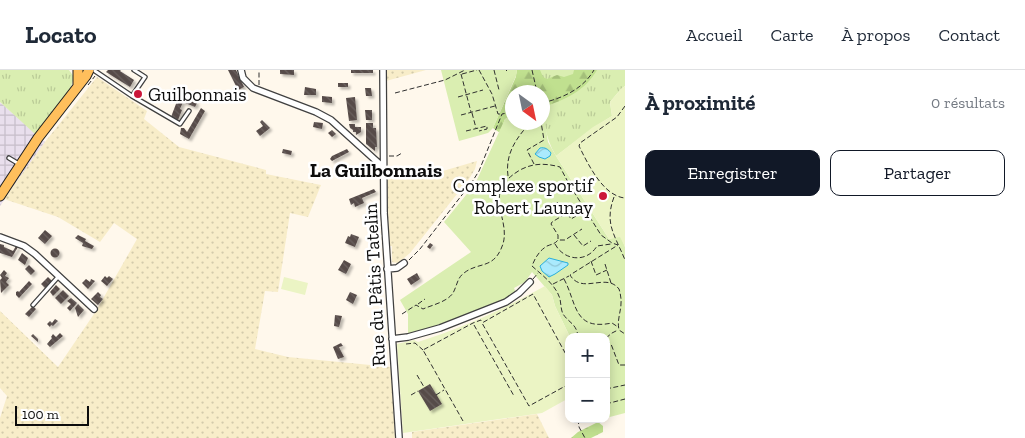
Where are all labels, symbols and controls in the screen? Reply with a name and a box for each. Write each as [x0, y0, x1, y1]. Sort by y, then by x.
text: Locato [25, 20, 97, 49]
text: Accueil [686, 24, 743, 46]
text: Carte [771, 24, 814, 46]
text: À propos [842, 24, 910, 46]
text: Contact [938, 24, 1000, 46]
place label: Guilbonnais [148, 83, 247, 106]
north arrow [505, 85, 550, 130]
marker: Guilbonnais [132, 88, 144, 100]
text: À proximité [645, 90, 755, 115]
text: 0 résultats [931, 93, 1005, 112]
button: Enregistrer [645, 150, 820, 196]
button: Partager [830, 150, 1005, 196]
district label: La Guilbonnais [310, 158, 442, 182]
place label: Complexe sportif Robert Launay [453, 174, 595, 219]
marker: Complexe sportif Robert Launay [597, 190, 609, 202]
street label: Rue du Pâtis Tatelin [359, 203, 390, 367]
map controls [565, 333, 610, 423]
button: + [565, 333, 610, 378]
button: − [565, 378, 610, 423]
scale bar [15, 403, 89, 426]
text: 100 m [22, 406, 59, 423]

